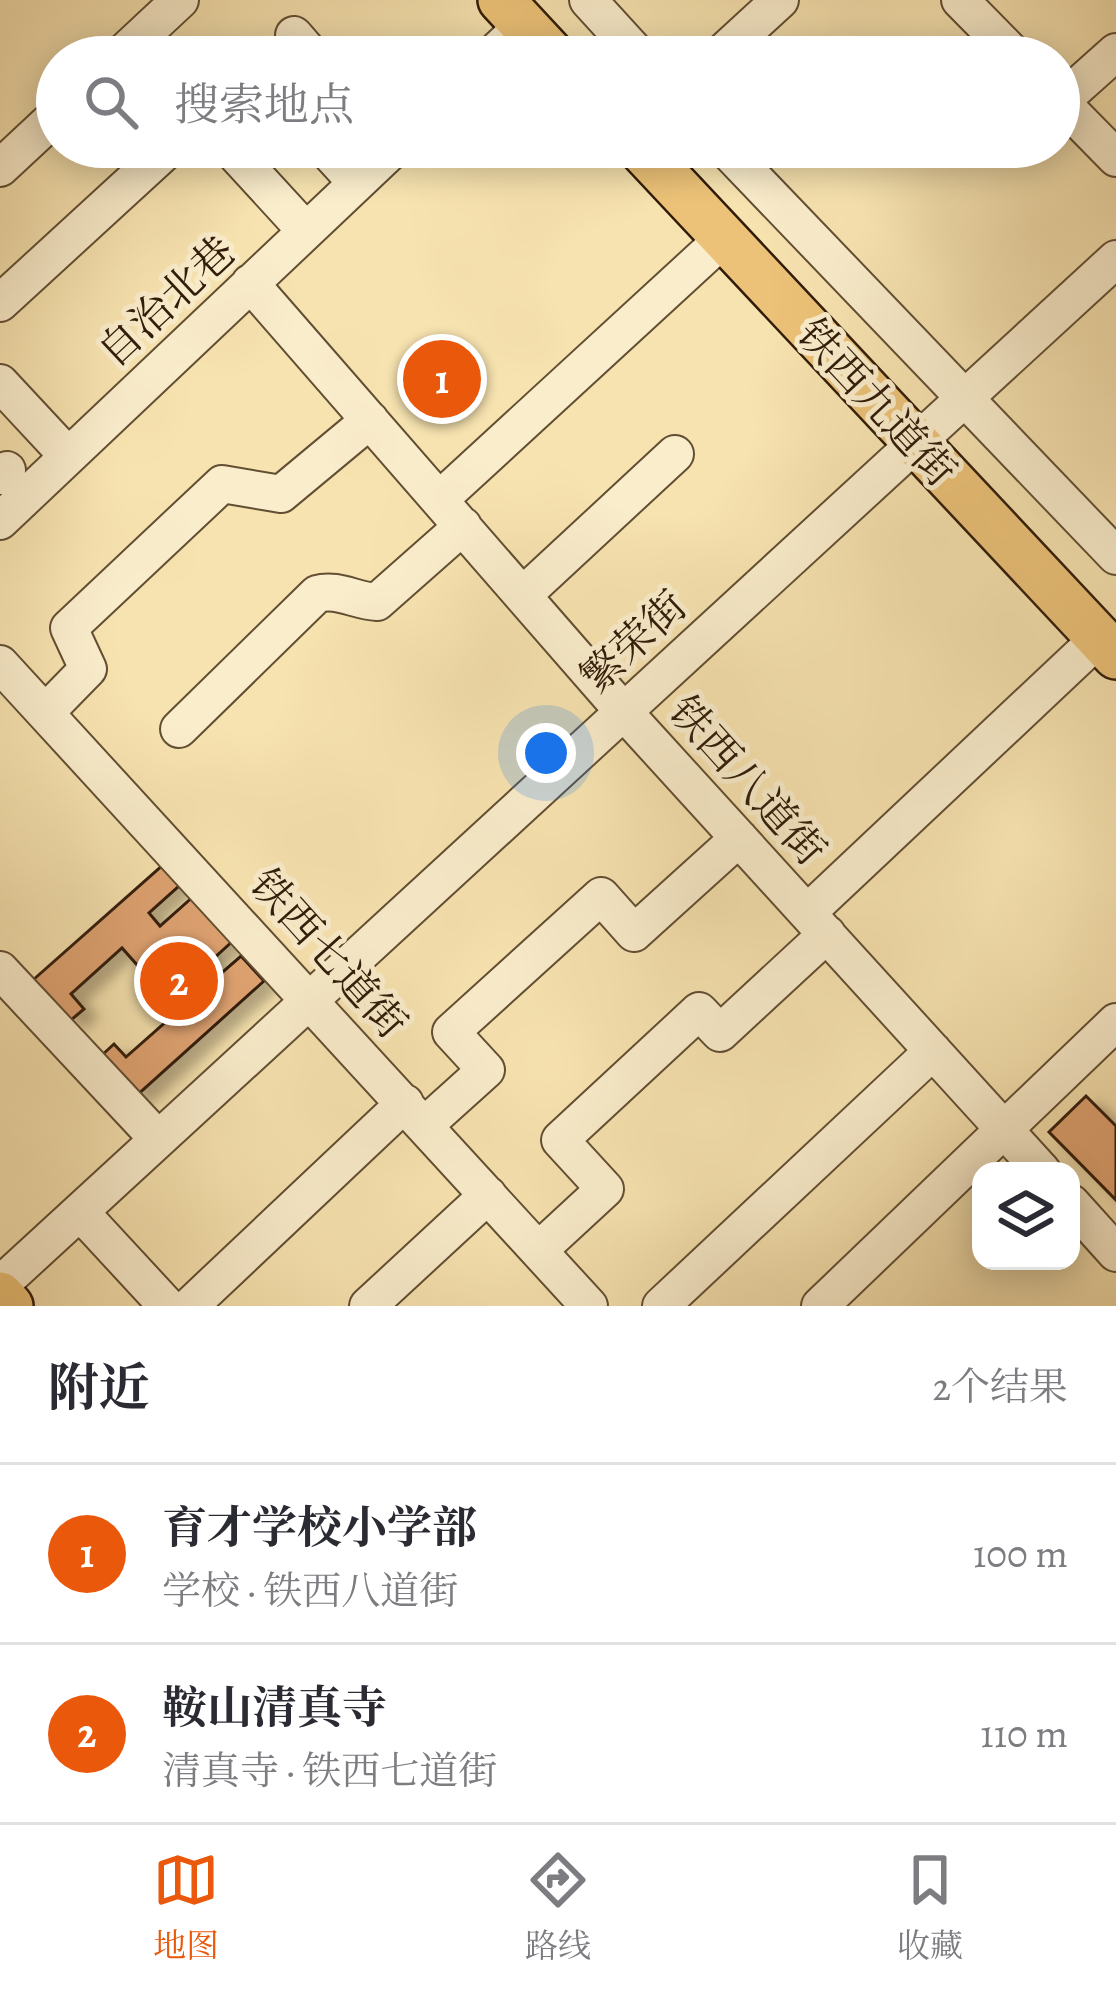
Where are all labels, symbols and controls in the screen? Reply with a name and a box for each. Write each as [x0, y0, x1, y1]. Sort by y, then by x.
search box [36, 36, 1080, 168]
icon: search [78, 69, 144, 135]
text: 搜索地点 [174, 74, 354, 136]
street label: 自治北巷 [85, 223, 247, 380]
street label: 铁西九道街 [784, 306, 969, 499]
pin: 1 [403, 334, 481, 424]
street label: 繁荣街 [568, 578, 699, 705]
street label: 铁西八道街 [656, 683, 839, 877]
your location [516, 723, 576, 783]
street label: 铁西七道街 [237, 856, 420, 1050]
pin: 2 [140, 936, 218, 1026]
map controls [972, 1162, 1080, 1270]
button: layers [972, 1162, 1080, 1270]
text: 附近 [48, 1353, 150, 1423]
text: 2个结果 [932, 1360, 1068, 1413]
text: 育才学校小学部 [162, 1497, 477, 1559]
text: 1 [80, 1527, 94, 1580]
text: 100 m [973, 1527, 1068, 1580]
text: 学校 · 铁西八道街 [162, 1564, 458, 1617]
text: 鞍山清真寺 [162, 1677, 387, 1739]
text: 2 [78, 1707, 96, 1760]
text: 110 m [980, 1707, 1068, 1760]
text: 清真寺 · 铁西七道街 [162, 1744, 497, 1797]
tab: 地图 [153, 1847, 219, 1968]
tab: 路线 [525, 1847, 591, 1968]
tab: 收藏 [897, 1847, 963, 1968]

